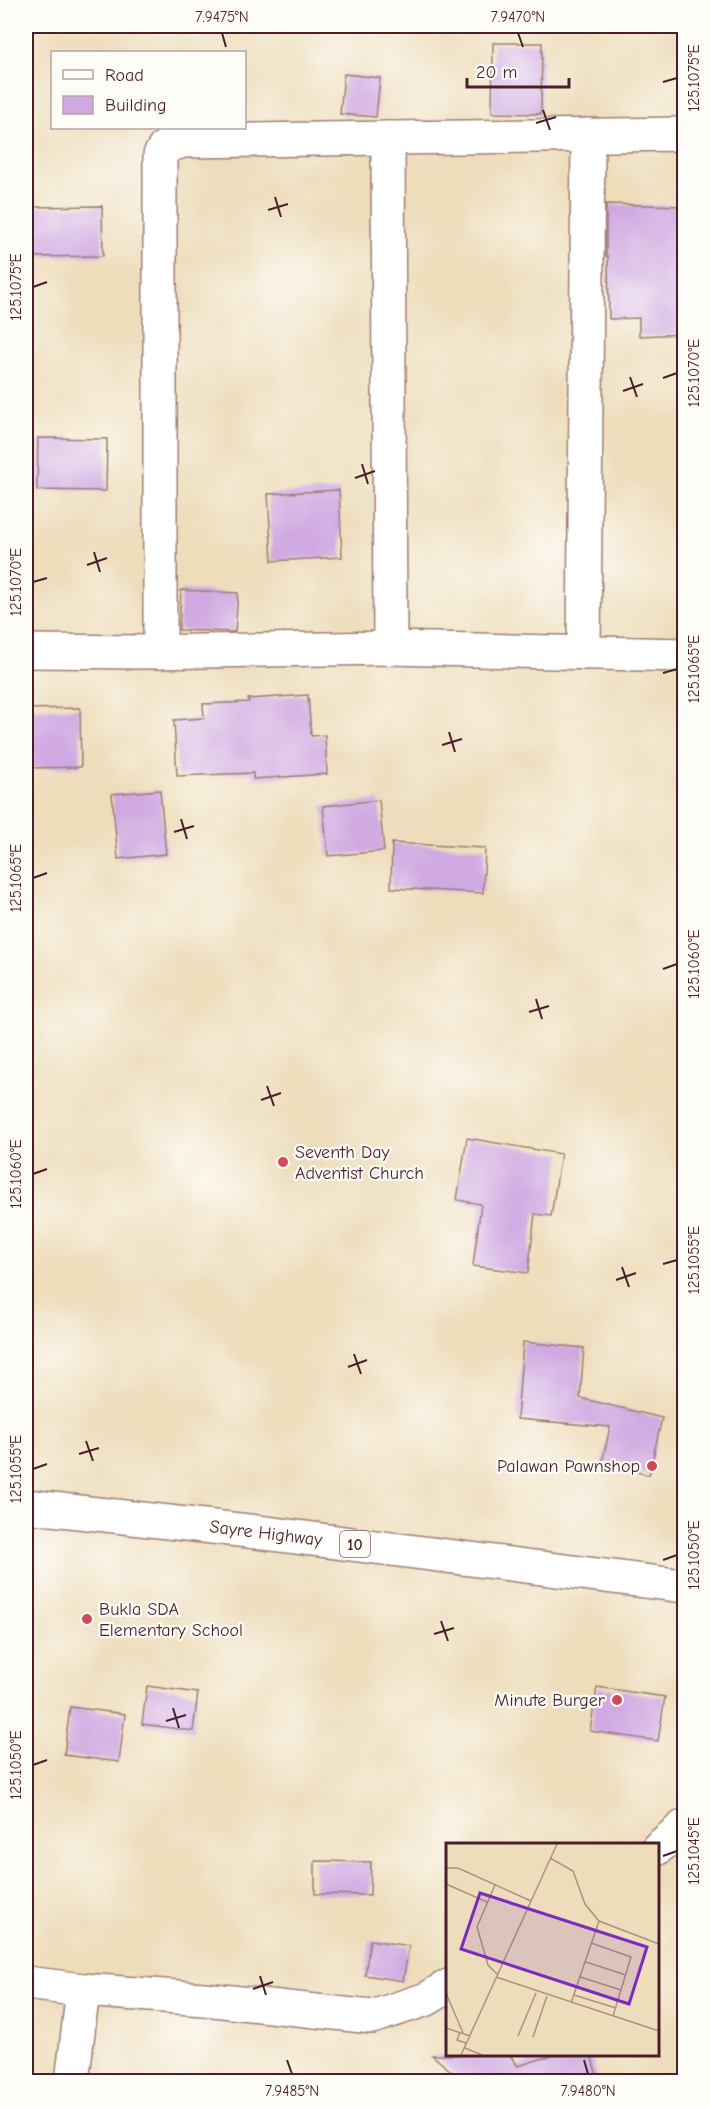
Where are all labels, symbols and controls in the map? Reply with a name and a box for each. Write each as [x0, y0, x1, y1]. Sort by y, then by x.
text: 7.9475°N [195, 8, 249, 26]
text: 7.9470°N [491, 8, 545, 26]
text: 125.1075°E [685, 44, 703, 112]
legend [51, 51, 246, 129]
scale bar [467, 51, 569, 89]
text: 20 m [476, 62, 517, 83]
text: Road [105, 65, 144, 86]
text: Building [105, 95, 167, 116]
text: 125.1075°E [7, 253, 25, 321]
text: 125.1070°E [685, 339, 703, 407]
text: 125.1070°E [7, 548, 25, 616]
text: 125.1065°E [685, 635, 703, 703]
text: 125.1065°E [7, 844, 25, 912]
text: 125.1060°E [685, 929, 703, 999]
text: 125.1060°E [7, 1139, 25, 1209]
place label: Seventh Day Adventist Church [295, 1142, 424, 1184]
marker: Seventh Day Adventist Church [276, 1155, 290, 1169]
text: 125.1055°E [685, 1226, 703, 1294]
text: 125.1055°E [7, 1435, 25, 1503]
place label: Palawan Pawnshop [497, 1456, 640, 1477]
marker: Palawan Pawnshop [645, 1459, 659, 1473]
street label: Sayre Highway [208, 1516, 324, 1551]
text: 125.1050°E [685, 1520, 703, 1590]
road number: 10 [340, 1531, 370, 1557]
place label: Bukla SDA Elementary School [99, 1599, 243, 1641]
marker: Bukla SDA Elementary School [80, 1612, 94, 1626]
place label: Minute Burger [494, 1690, 606, 1711]
marker: Minute Burger [610, 1693, 624, 1707]
text: 125.1050°E [7, 1730, 25, 1800]
text: 125.1045°E [685, 1817, 703, 1885]
inset map [446, 1843, 659, 2056]
text: 7.9485°N [265, 2082, 319, 2100]
text: 7.9480°N [560, 2082, 616, 2100]

